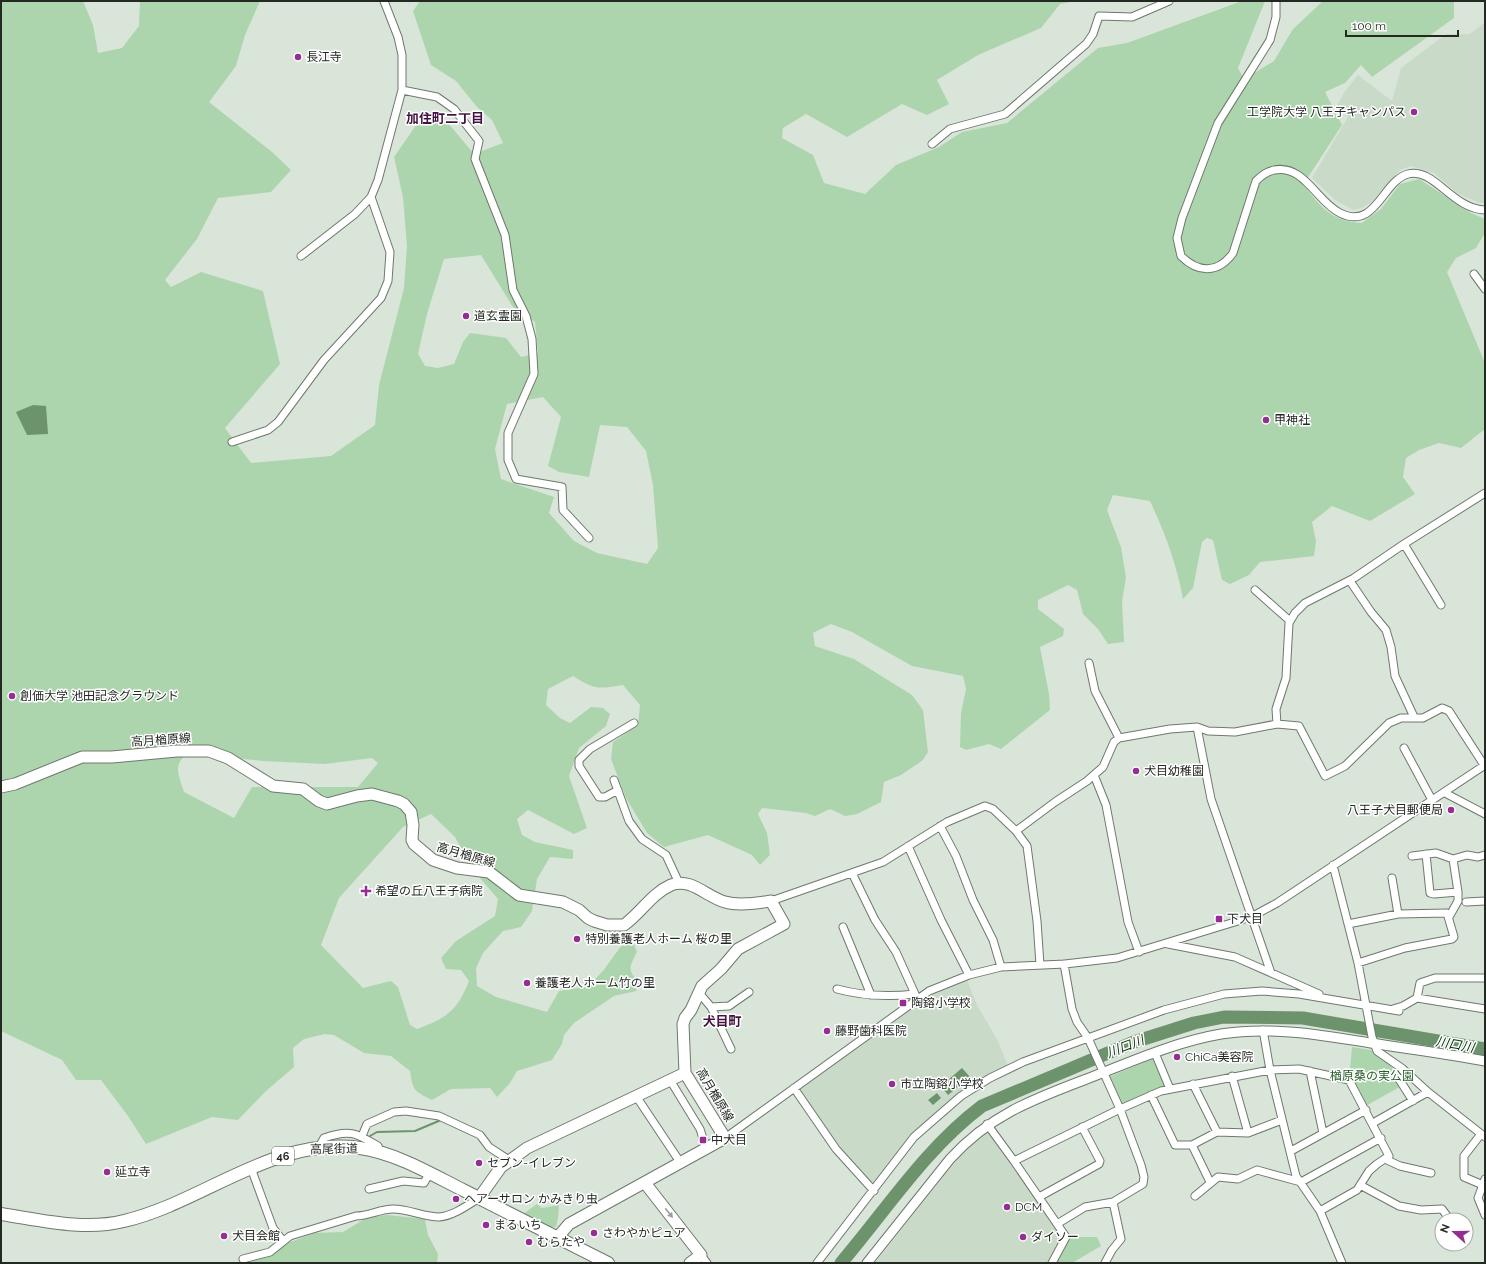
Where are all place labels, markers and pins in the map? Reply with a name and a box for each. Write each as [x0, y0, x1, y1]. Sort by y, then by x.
place label: 長江寺 [306, 50, 342, 64]
marker: 長江寺 [293, 52, 303, 62]
place label: 工学院大学 八王子キャンパス [1247, 105, 1406, 119]
marker: 工学院大学 八王子キャンパス [1409, 107, 1419, 117]
place label: 道玄霊園 [474, 309, 522, 323]
marker: 道玄霊園 [461, 311, 471, 321]
place label: 甲神社 [1274, 413, 1310, 427]
marker: 甲神社 [1261, 415, 1271, 425]
place label: 創価大学 池田記念グラウンド [20, 689, 179, 703]
marker: 創価大学 池田記念グラウンド [7, 691, 17, 701]
place label: 犬目幼稚園 [1144, 764, 1204, 778]
marker: 犬目幼稚園 [1131, 766, 1141, 776]
place label: 八王子犬目郵便局 [1347, 803, 1443, 817]
marker: 八王子犬目郵便局 [1446, 805, 1456, 815]
place label: 希望の丘八王子病院 [375, 884, 483, 898]
marker: 希望の丘八王子病院 [360, 885, 372, 897]
place label: 下犬目 [1227, 912, 1263, 926]
marker: 下犬目 [1214, 914, 1224, 924]
place label: 特別養護老人ホーム 桜の里 [585, 932, 732, 946]
marker: 特別養護老人ホーム 桜の里 [572, 934, 582, 944]
place label: 養護老人ホーム竹の里 [535, 976, 655, 990]
marker: 養護老人ホーム竹の里 [522, 978, 532, 988]
place label: 陶鎔小学校 [911, 996, 971, 1010]
marker: 陶鎔小学校 [898, 998, 908, 1008]
place label: 藤野歯科医院 [835, 1024, 907, 1038]
marker: 藤野歯科医院 [822, 1026, 832, 1036]
place label: ChiCa美容院 [1185, 1050, 1254, 1064]
marker: ChiCa美容院 [1172, 1052, 1182, 1062]
place label: 市立陶鎔小学校 [900, 1077, 984, 1091]
marker: 市立陶鎔小学校 [887, 1079, 897, 1089]
place label: 中犬目 [711, 1133, 747, 1147]
marker: 中犬目 [698, 1135, 708, 1145]
place label: セブン-イレブン [487, 1156, 576, 1170]
marker: セブン-イレブン [474, 1158, 484, 1168]
place label: 延立寺 [115, 1165, 151, 1179]
marker: 延立寺 [102, 1167, 112, 1177]
place label: ヘアーサロン かみきり虫 [464, 1192, 598, 1206]
marker: ヘアーサロン かみきり虫 [451, 1194, 461, 1204]
place label: DCM [1015, 1200, 1042, 1214]
marker: DCM [1002, 1202, 1012, 1212]
place label: まるいち [494, 1218, 542, 1232]
marker: まるいち [481, 1220, 491, 1230]
place label: さわやかピュア [602, 1226, 686, 1240]
marker: さわやかピュア [589, 1228, 599, 1238]
place label: 犬目会館 [232, 1229, 280, 1243]
place label: ダイソー [1031, 1230, 1079, 1244]
marker: 犬目会館 [219, 1231, 229, 1241]
marker: ダイソー [1018, 1232, 1028, 1242]
place label: むらたや [537, 1235, 585, 1249]
marker: むらたや [524, 1237, 534, 1247]

